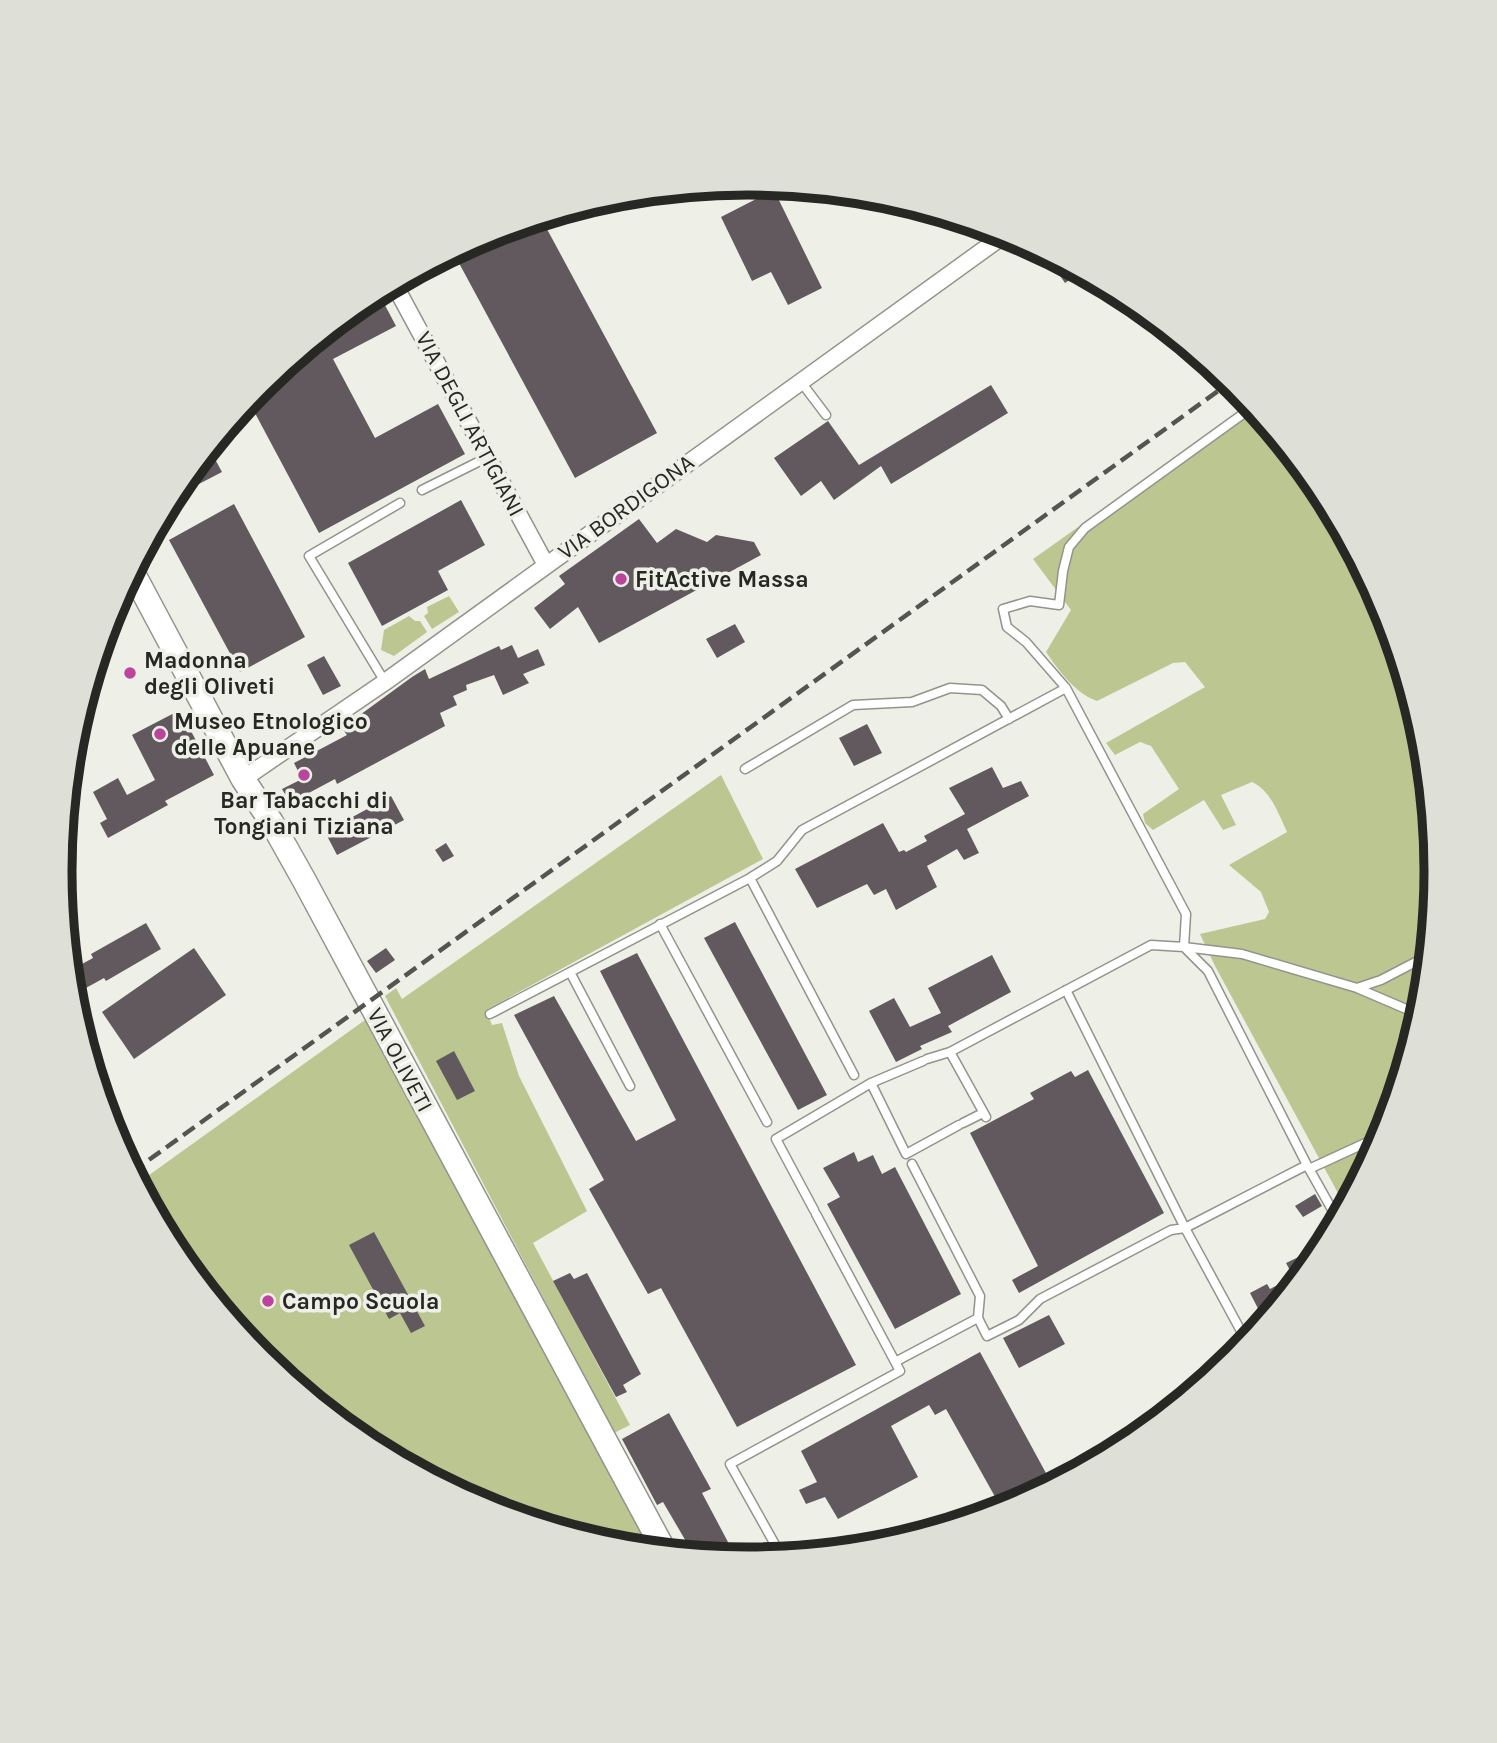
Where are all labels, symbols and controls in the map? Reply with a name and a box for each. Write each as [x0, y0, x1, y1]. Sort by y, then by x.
street label: VIA DEGLI ARTIGIANI [410, 327, 530, 521]
street label: VIA BORDIGONA [553, 449, 699, 565]
place label: FitActive Massa [635, 566, 809, 593]
marker: FitActive Massa [613, 571, 629, 587]
place label: Madonna degli Oliveti [144, 647, 275, 700]
marker: Madonna degli Oliveti [122, 665, 138, 681]
place label: Museo Etnologico delle Apuane [174, 708, 368, 761]
marker: Museo Etnologico delle Apuane [152, 726, 168, 742]
marker: Bar Tabacchi di Tongiani Tiziana [296, 767, 312, 783]
place label: Bar Tabacchi di Tongiani Tiziana [214, 787, 394, 840]
street label: VIA OLIVETI [361, 1003, 439, 1117]
place label: Campo Scuola [282, 1288, 439, 1315]
marker: Campo Scuola [260, 1293, 276, 1309]

